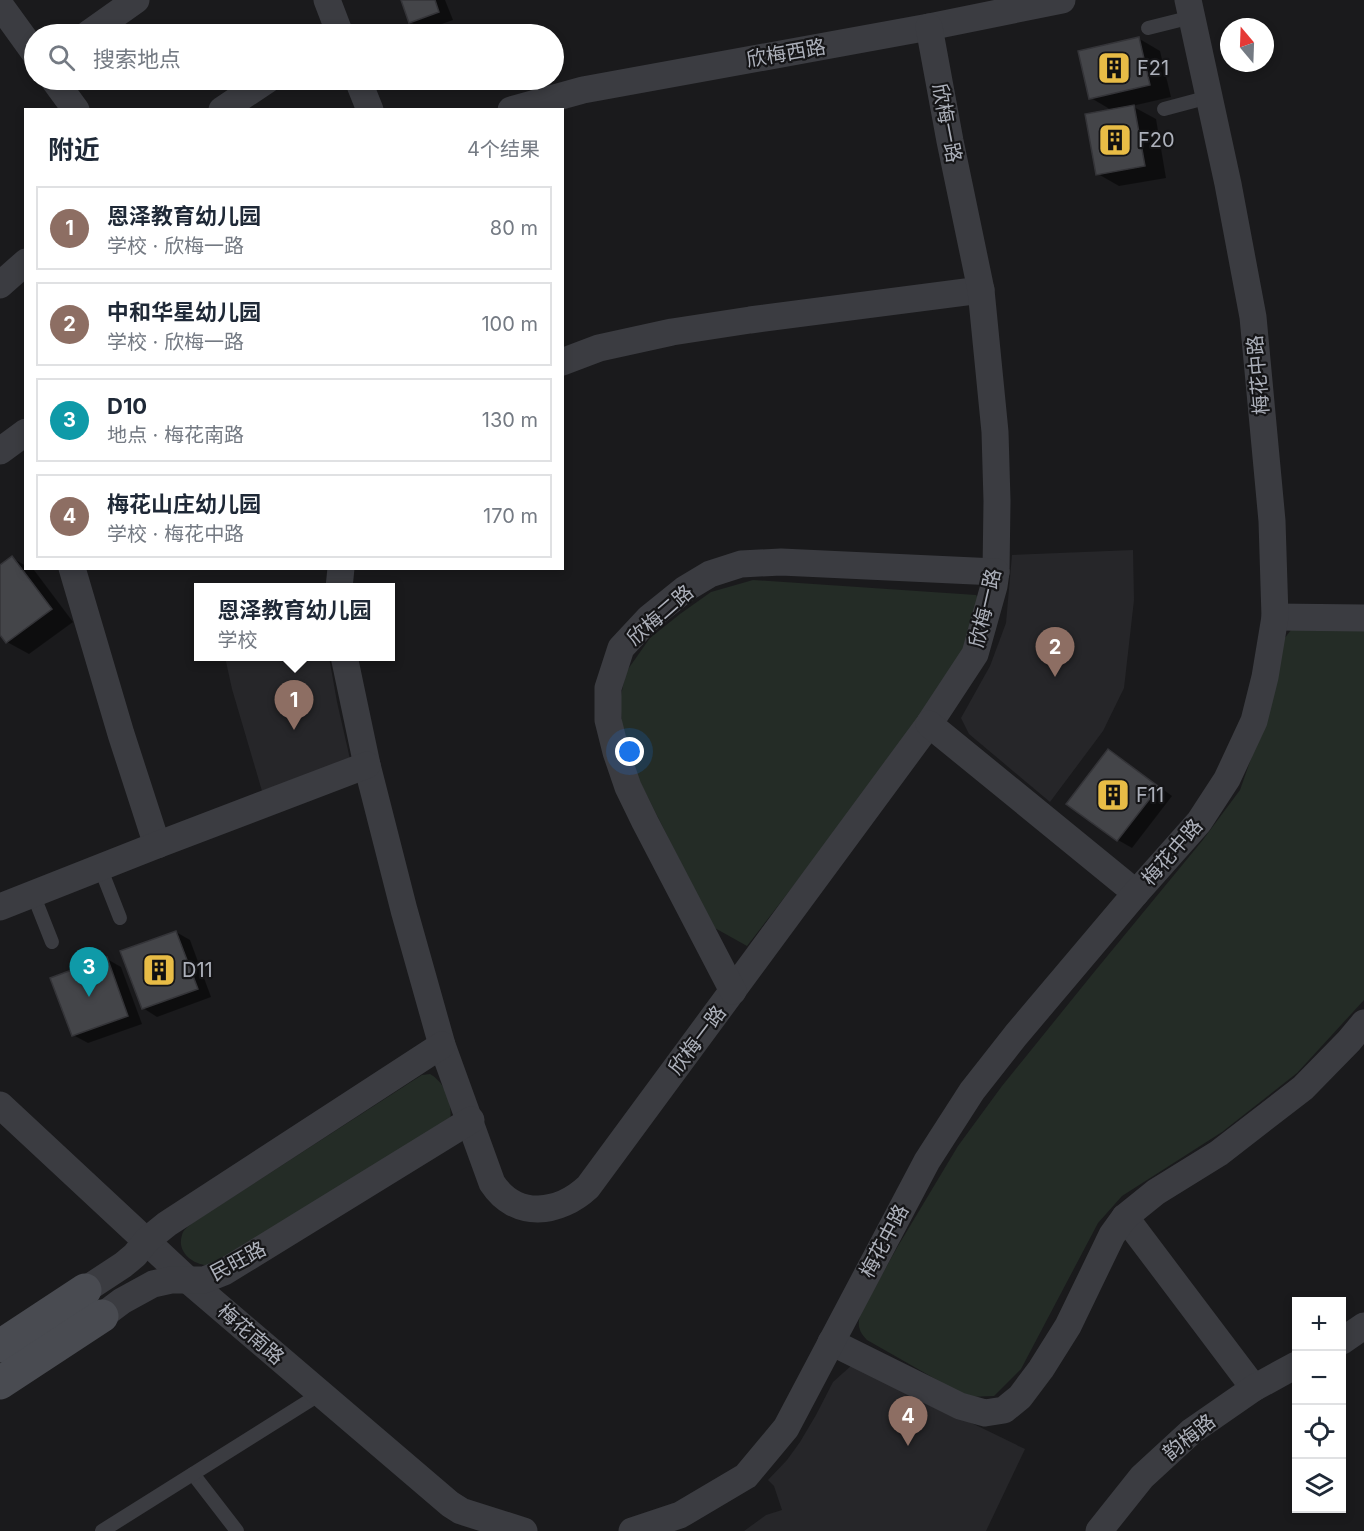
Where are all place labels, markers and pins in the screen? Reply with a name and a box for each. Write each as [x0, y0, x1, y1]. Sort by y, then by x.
building icon: F21 [1096, 50, 1132, 86]
place label: F21 [1137, 56, 1169, 80]
building icon: F20 [1097, 122, 1133, 158]
place label: F20 [1138, 128, 1175, 152]
pin: 2 [1036, 628, 1074, 677]
pin: 1 [274, 680, 314, 730]
building icon: F11 [1095, 777, 1131, 813]
place label: F11 [1136, 783, 1164, 807]
pin: 3 [70, 948, 109, 997]
building icon: D11 [141, 952, 177, 988]
place label: D11 [182, 958, 213, 982]
pin: 4 [888, 1396, 928, 1446]

